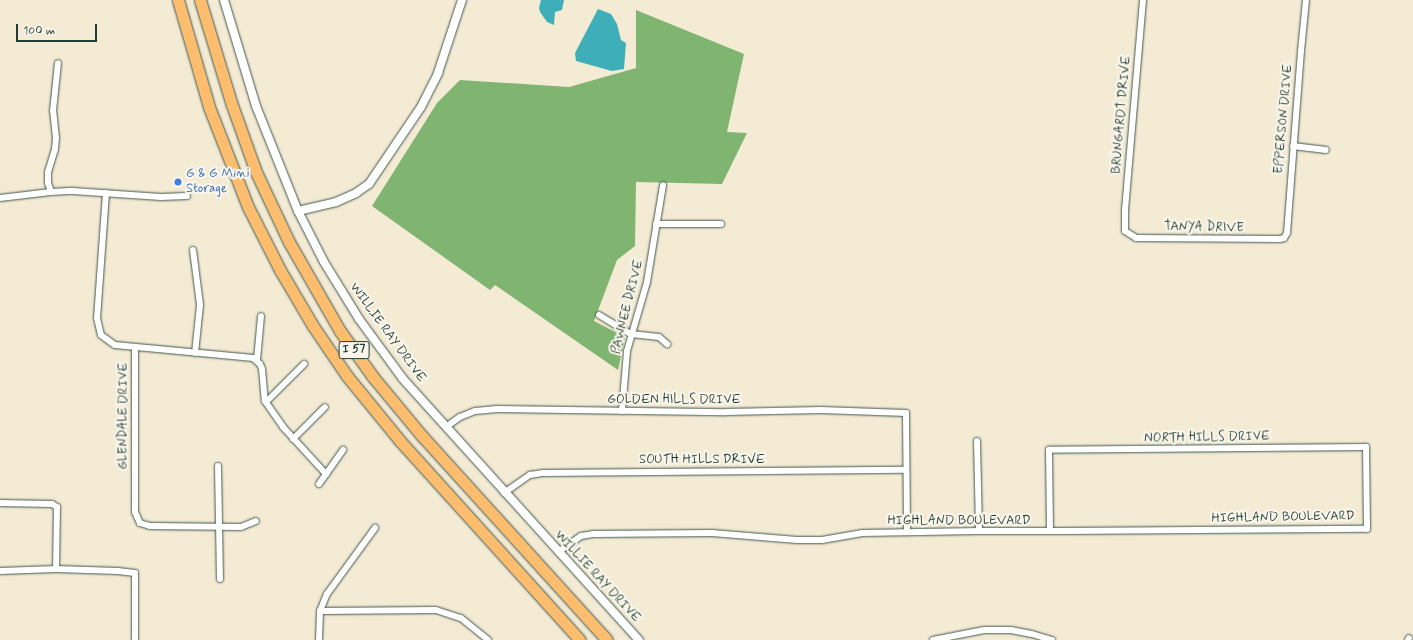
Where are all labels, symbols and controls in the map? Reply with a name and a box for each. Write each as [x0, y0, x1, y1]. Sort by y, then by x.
scale bar [18, 16, 99, 42]
text: 100 m [23, 23, 55, 39]
street label: BRUNGARDT DRIVE [1109, 55, 1135, 175]
street label: EPPERSON DRIVE [1271, 63, 1297, 175]
place label: G & G Mini Storage [186, 167, 246, 198]
marker: G & G Mini Storage [173, 177, 183, 187]
street label: TANYA DRIVE [1162, 219, 1246, 237]
street label: PAWNEE DRIVE [609, 258, 647, 356]
street label: WILLIE RAY DRIVE [345, 280, 429, 386]
road number: I 57 [338, 340, 370, 360]
street label: GLENDALE DRIVE [116, 362, 132, 470]
street label: GOLDEN HILLS DRIVE [605, 392, 743, 408]
street label: NORTH HILLS DRIVE [1143, 429, 1271, 447]
street label: SOUTH HILLS DRIVE [639, 452, 765, 468]
street label: HIGHLAND BOULEVARD [1211, 509, 1355, 527]
street label: HIGHLAND BOULEVARD [887, 513, 1031, 529]
street label: WILLIE RAY DRIVE [550, 528, 644, 626]

